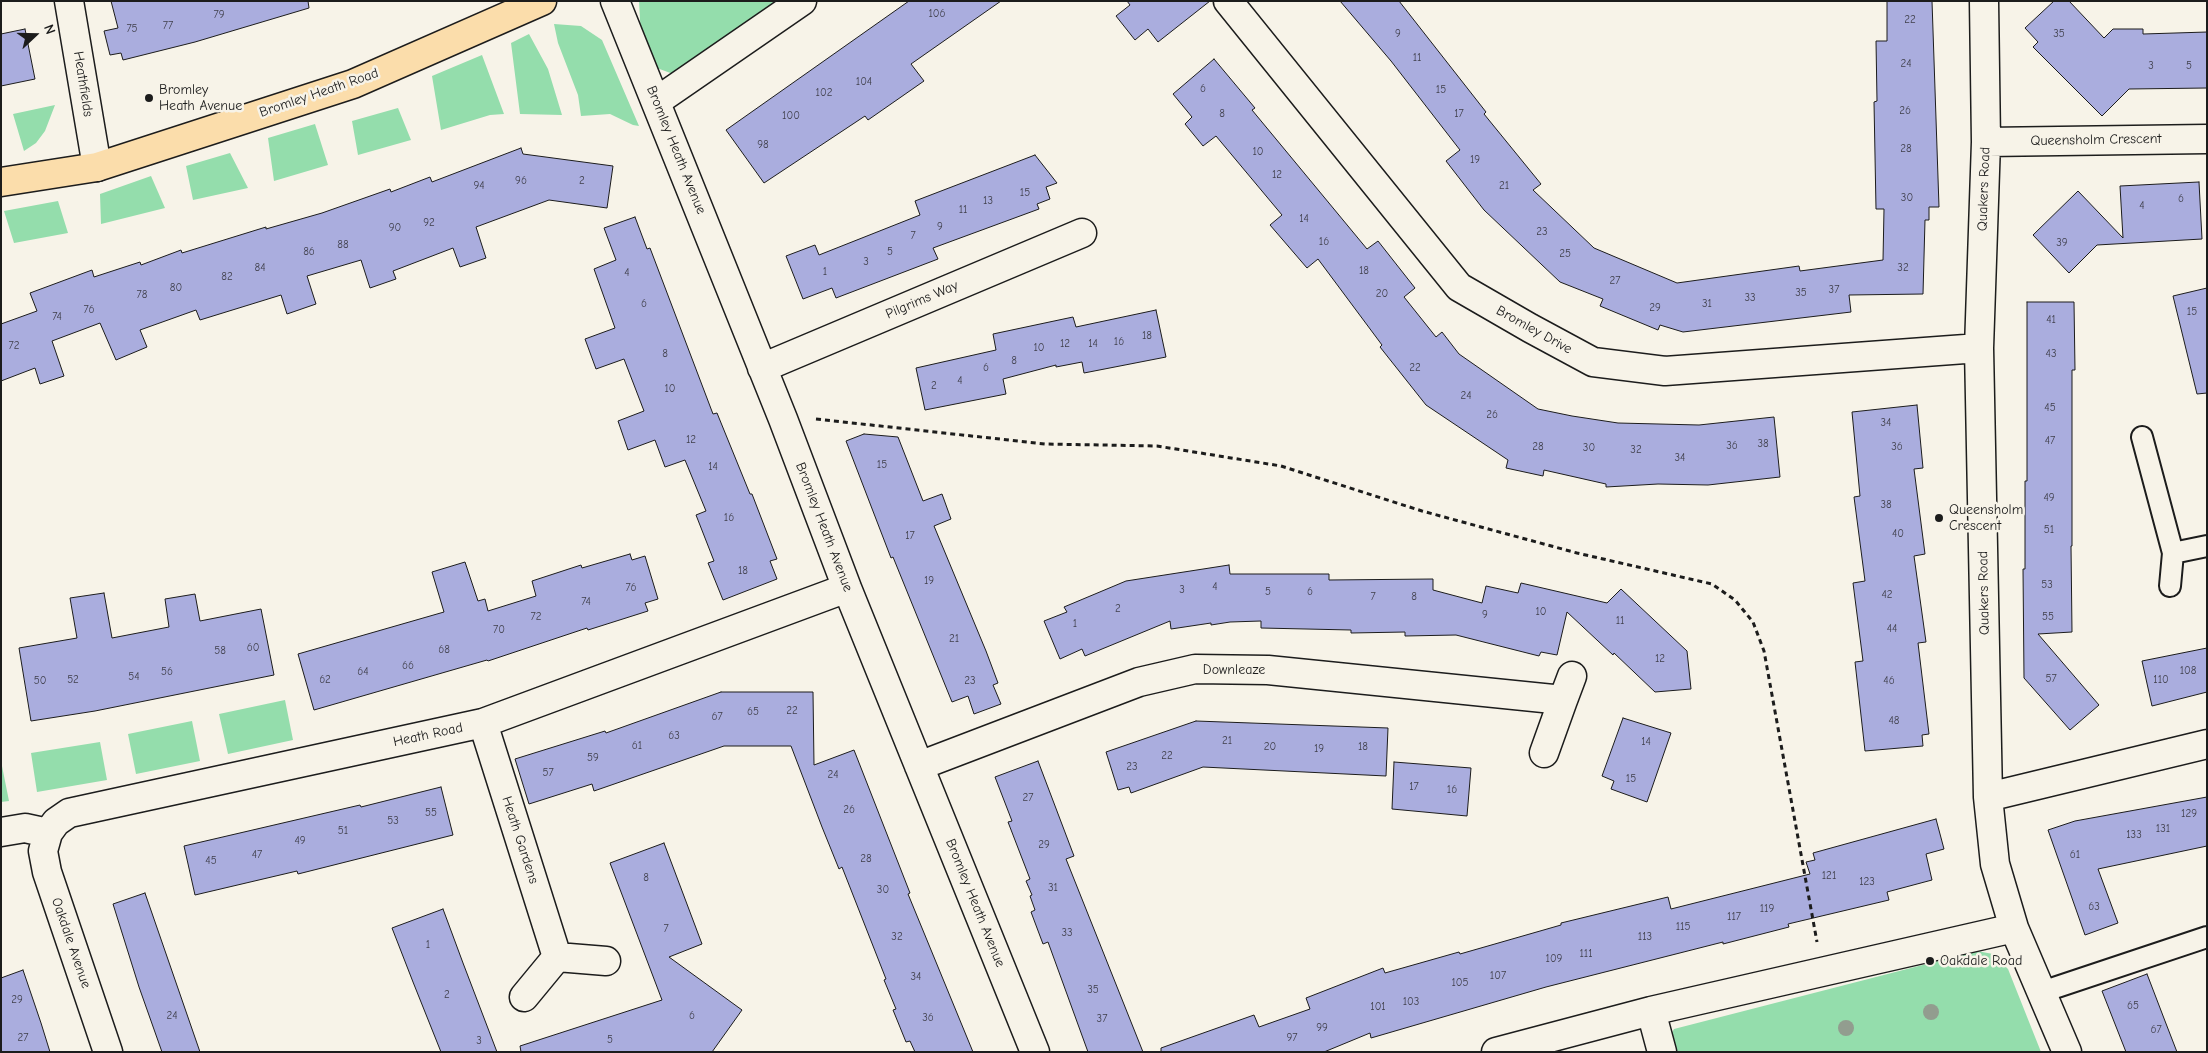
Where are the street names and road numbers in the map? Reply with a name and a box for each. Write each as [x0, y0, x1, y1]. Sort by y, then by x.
street label: Heathfields [70, 50, 96, 118]
street label: Bromley Heath Road [257, 65, 381, 121]
street label: Bromley Heath Avenue [643, 83, 709, 217]
street label: Queensholm Crescent [2030, 130, 2162, 150]
street label: Quakers Road [1974, 147, 1994, 231]
street label: Pilgrims Way [883, 277, 961, 323]
street label: Bromley Drive [1493, 302, 1575, 358]
street label: Bromley Heath Avenue [792, 460, 856, 594]
street label: Quakers Road [1975, 551, 1993, 635]
street label: Downleaze [1203, 662, 1265, 678]
street label: Heath Road [392, 719, 464, 751]
street label: Heath Gardens [498, 794, 542, 886]
street label: Bromley Heath Avenue [942, 836, 1008, 970]
street label: Oakdale Avenue [48, 895, 94, 991]

